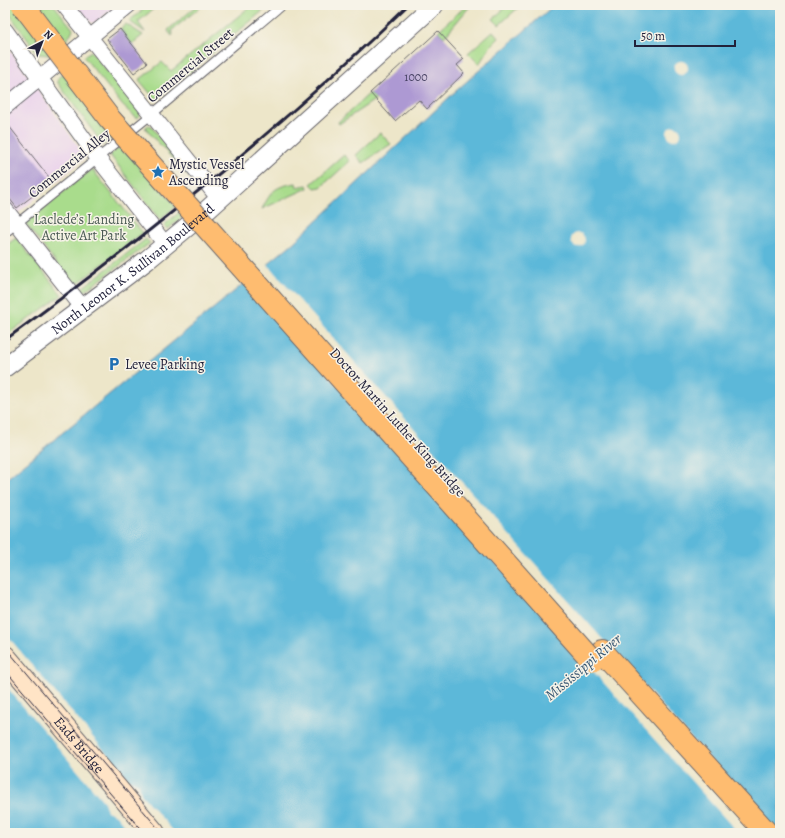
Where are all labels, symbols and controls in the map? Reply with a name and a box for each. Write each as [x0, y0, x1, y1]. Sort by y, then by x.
north arrow [22, 22, 62, 62]
scale bar [635, 22, 735, 48]
street label: Commercial Street [143, 23, 238, 107]
text: N [40, 27, 56, 43]
text: 50 m [641, 28, 665, 44]
house number: 1000 [404, 69, 428, 85]
street label: Commercial Alley [24, 124, 115, 202]
place label: Mystic Vessel Ascending [168, 155, 245, 190]
place icon: Mystic Vessel Ascending [150, 164, 166, 180]
street label: North Leonor K. Sullivan Boulevard [47, 199, 219, 339]
park label: Laclede’s Landing Active Art Park [34, 210, 134, 245]
street label: Doctor Martin Luther King Bridge [325, 344, 470, 501]
place label: Levee Parking [125, 355, 205, 374]
parking icon: Levee Parking [106, 356, 122, 372]
water label: Mississippi River [541, 629, 626, 705]
street label: Eads Bridge [49, 713, 108, 778]

